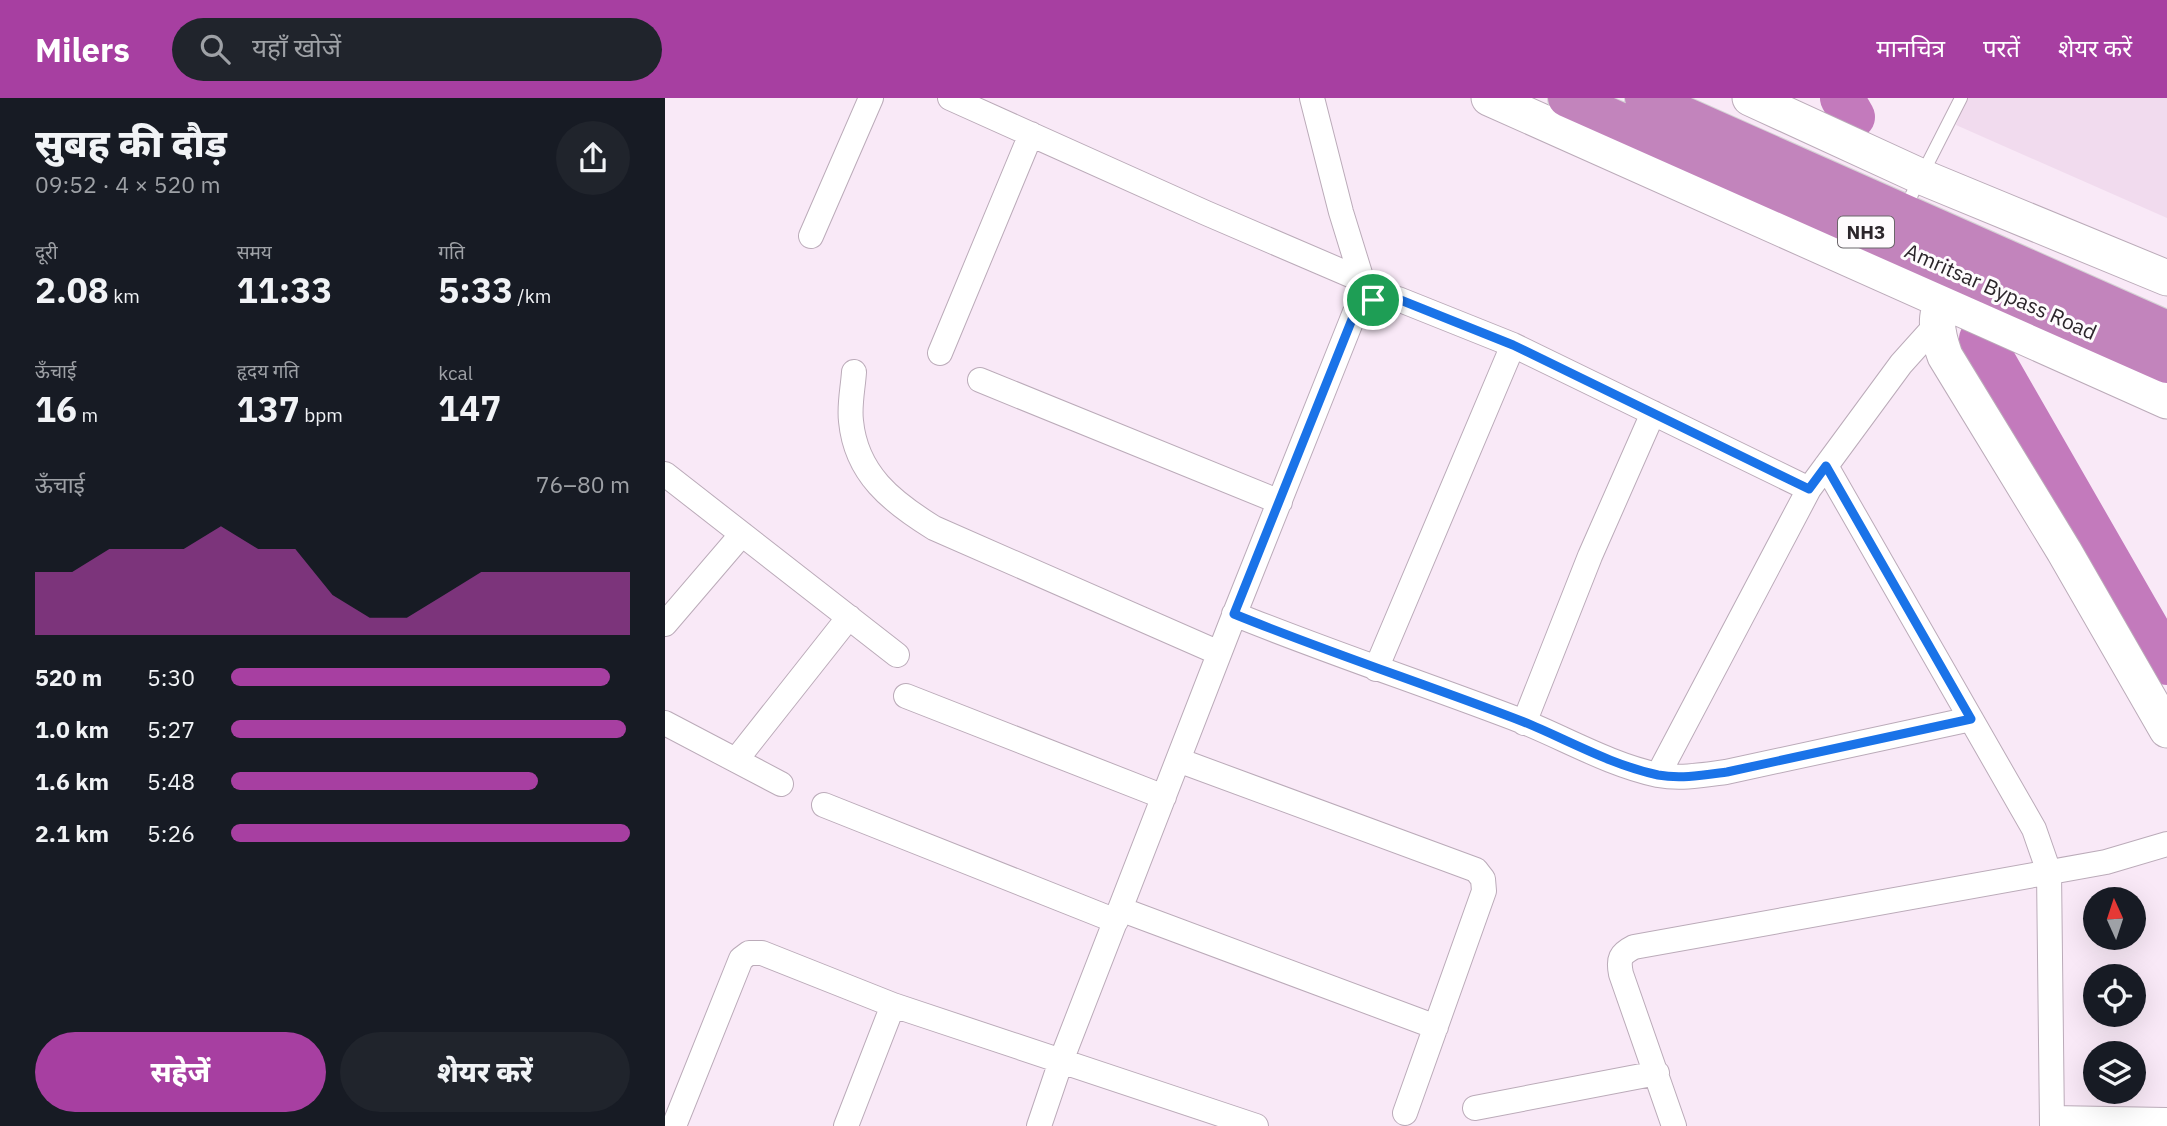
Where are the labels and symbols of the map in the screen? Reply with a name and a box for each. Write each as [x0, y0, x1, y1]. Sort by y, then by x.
road number: NH3 [1838, 216, 1894, 248]
street label: Amritsar Bypass Road [1901, 236, 2101, 346]
pin [1343, 270, 1403, 330]
north arrow [2083, 887, 2145, 950]

